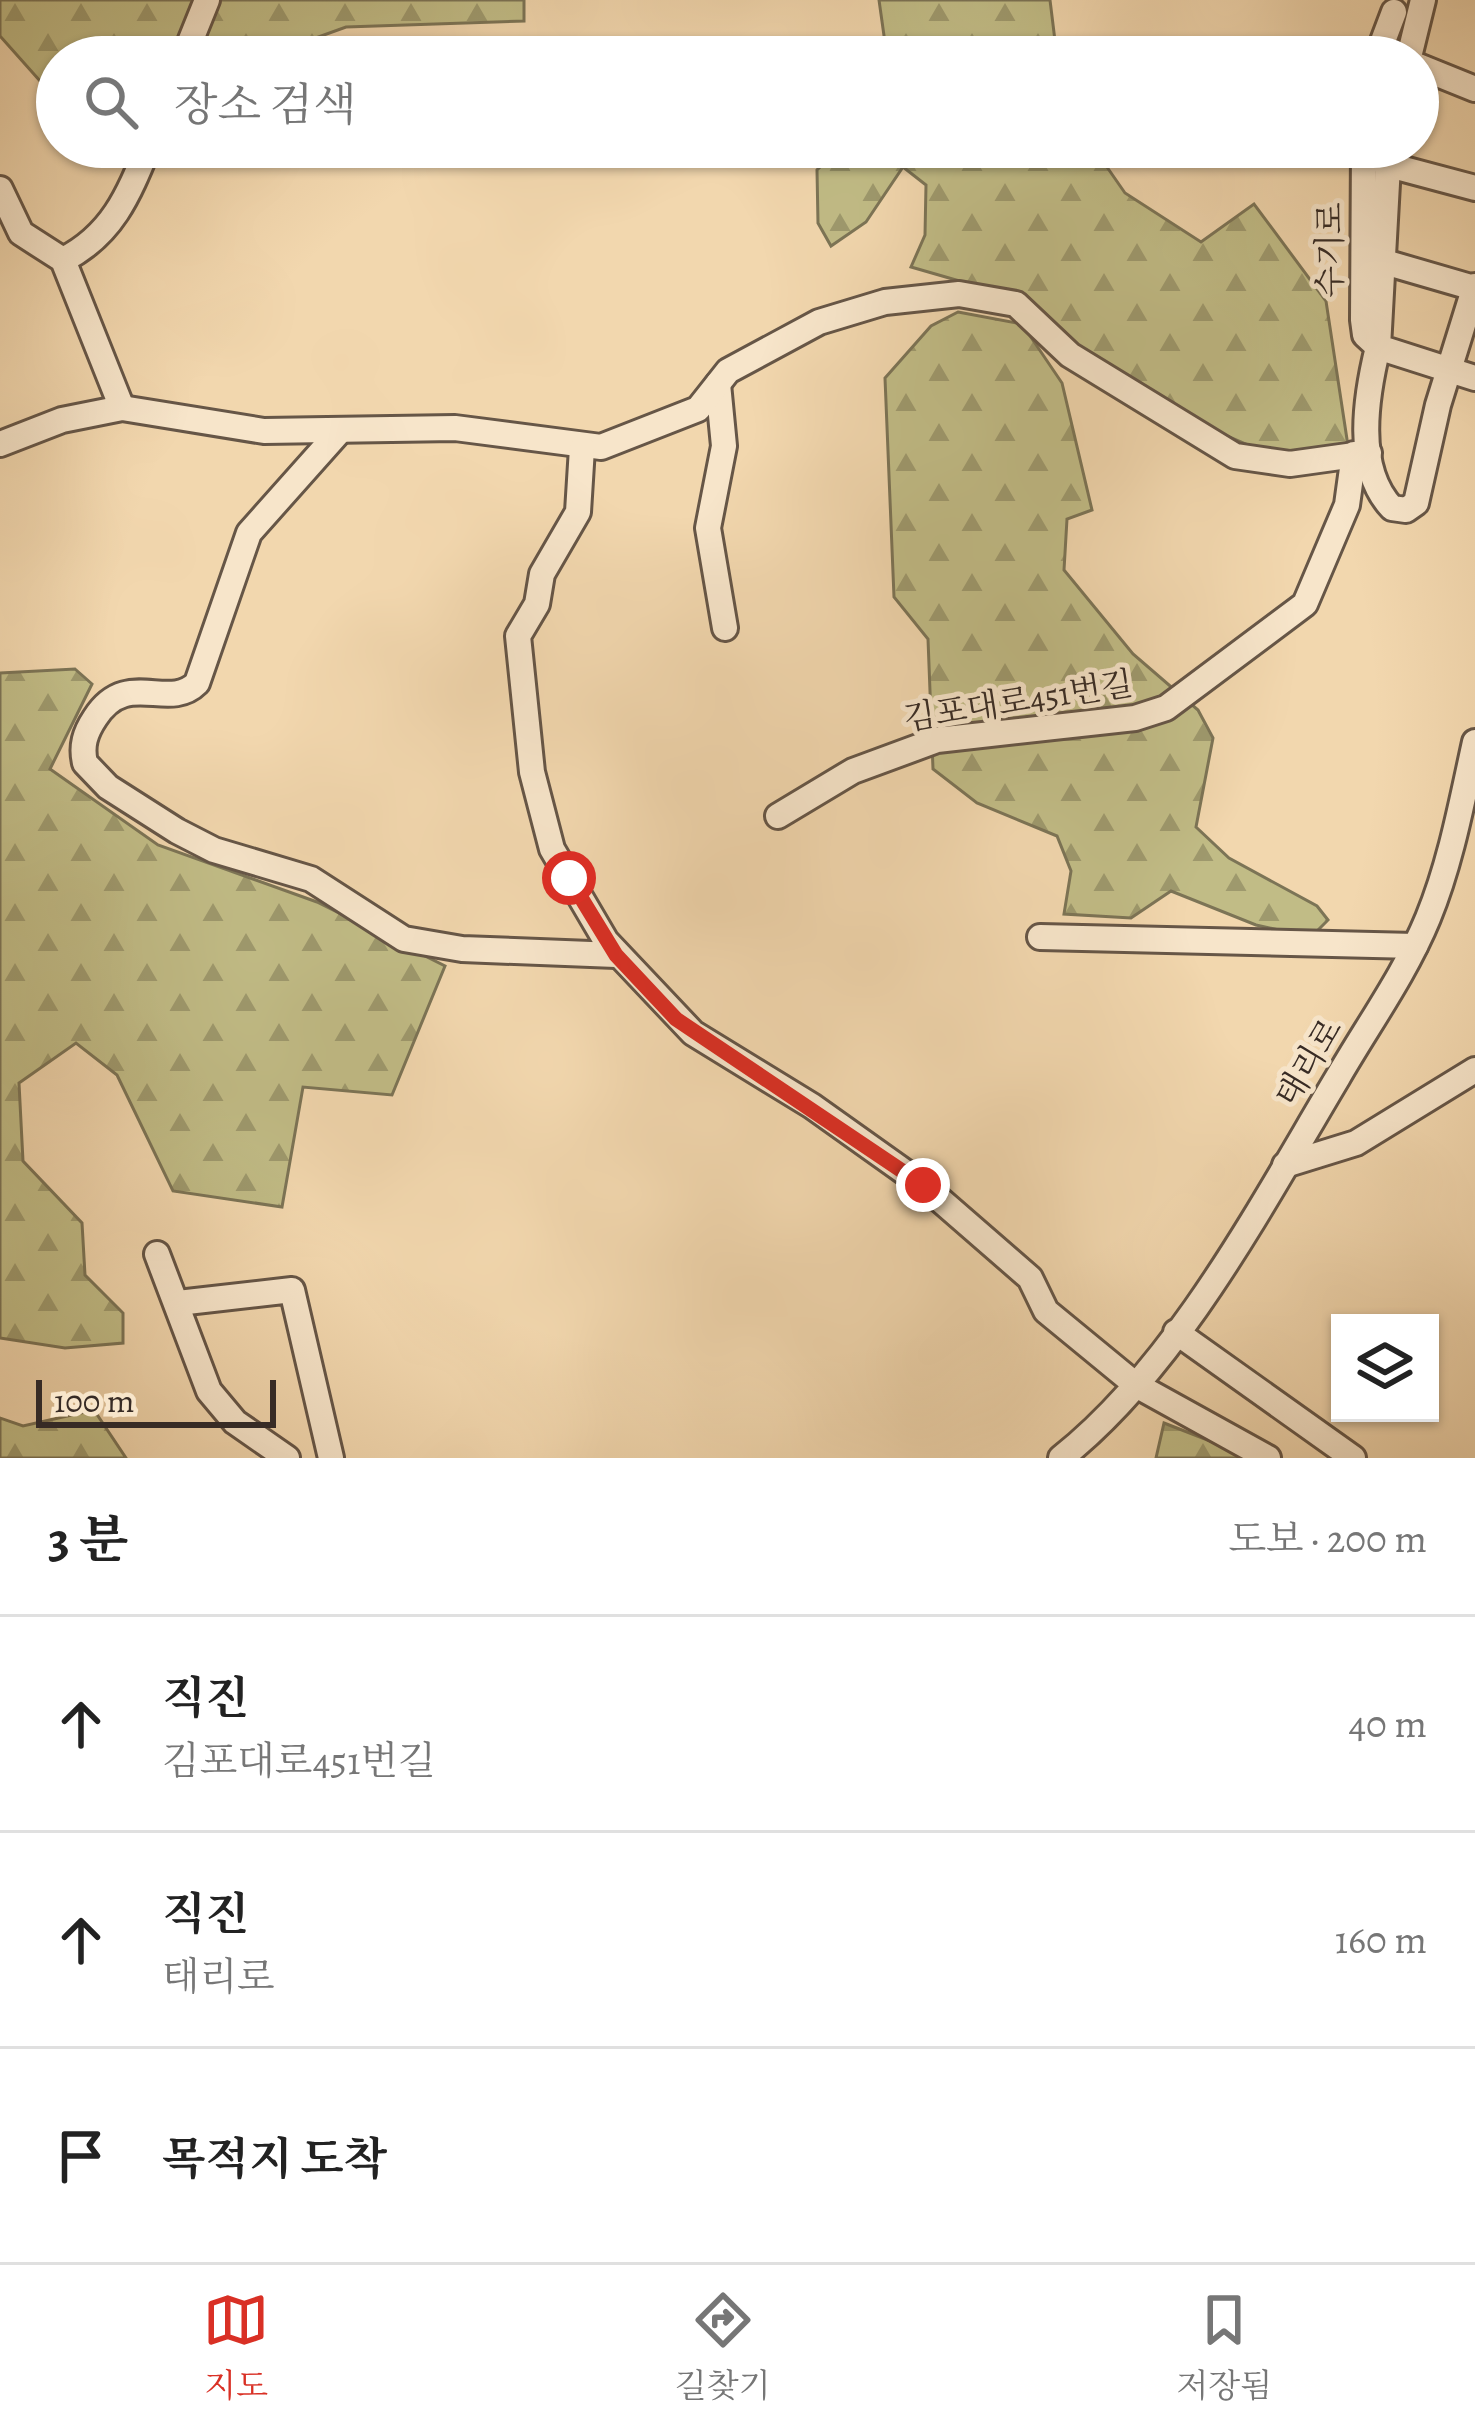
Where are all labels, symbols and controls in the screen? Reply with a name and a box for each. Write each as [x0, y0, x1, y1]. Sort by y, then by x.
search box [36, 36, 1439, 168]
icon: search [78, 69, 144, 135]
text: 장소 검색 [174, 74, 357, 136]
street label: 수기로 [1307, 202, 1352, 298]
street label: 김포대로451번길 [900, 660, 1136, 741]
route start [542, 851, 596, 905]
street label: 태리로 [1265, 1010, 1352, 1115]
route end [896, 1158, 950, 1212]
map controls [1331, 1314, 1439, 1422]
button: layers [1331, 1314, 1439, 1422]
scale bar [36, 1374, 276, 1427]
text: 100 m [54, 1378, 134, 1423]
text: 3 분 [48, 1505, 128, 1575]
text: 도보 · 200 m [1228, 1512, 1427, 1565]
text: 직진 [162, 1667, 249, 1729]
icon: ahead [48, 1691, 114, 1757]
text: 40 m [1348, 1697, 1427, 1750]
text: 김포대로451번길 [162, 1734, 436, 1787]
text: 직진 [162, 1883, 249, 1945]
icon: ahead [48, 1907, 114, 1973]
text: 160 m [1335, 1913, 1427, 1966]
text: 태리로 [162, 1950, 275, 2003]
icon: arrive [48, 2123, 114, 2189]
text: 목적지 도착 [162, 2128, 387, 2190]
tab: 지도 [203, 2287, 269, 2408]
tab: 길찾기 [675, 2287, 771, 2408]
tab: 저장됨 [1176, 2287, 1272, 2408]

